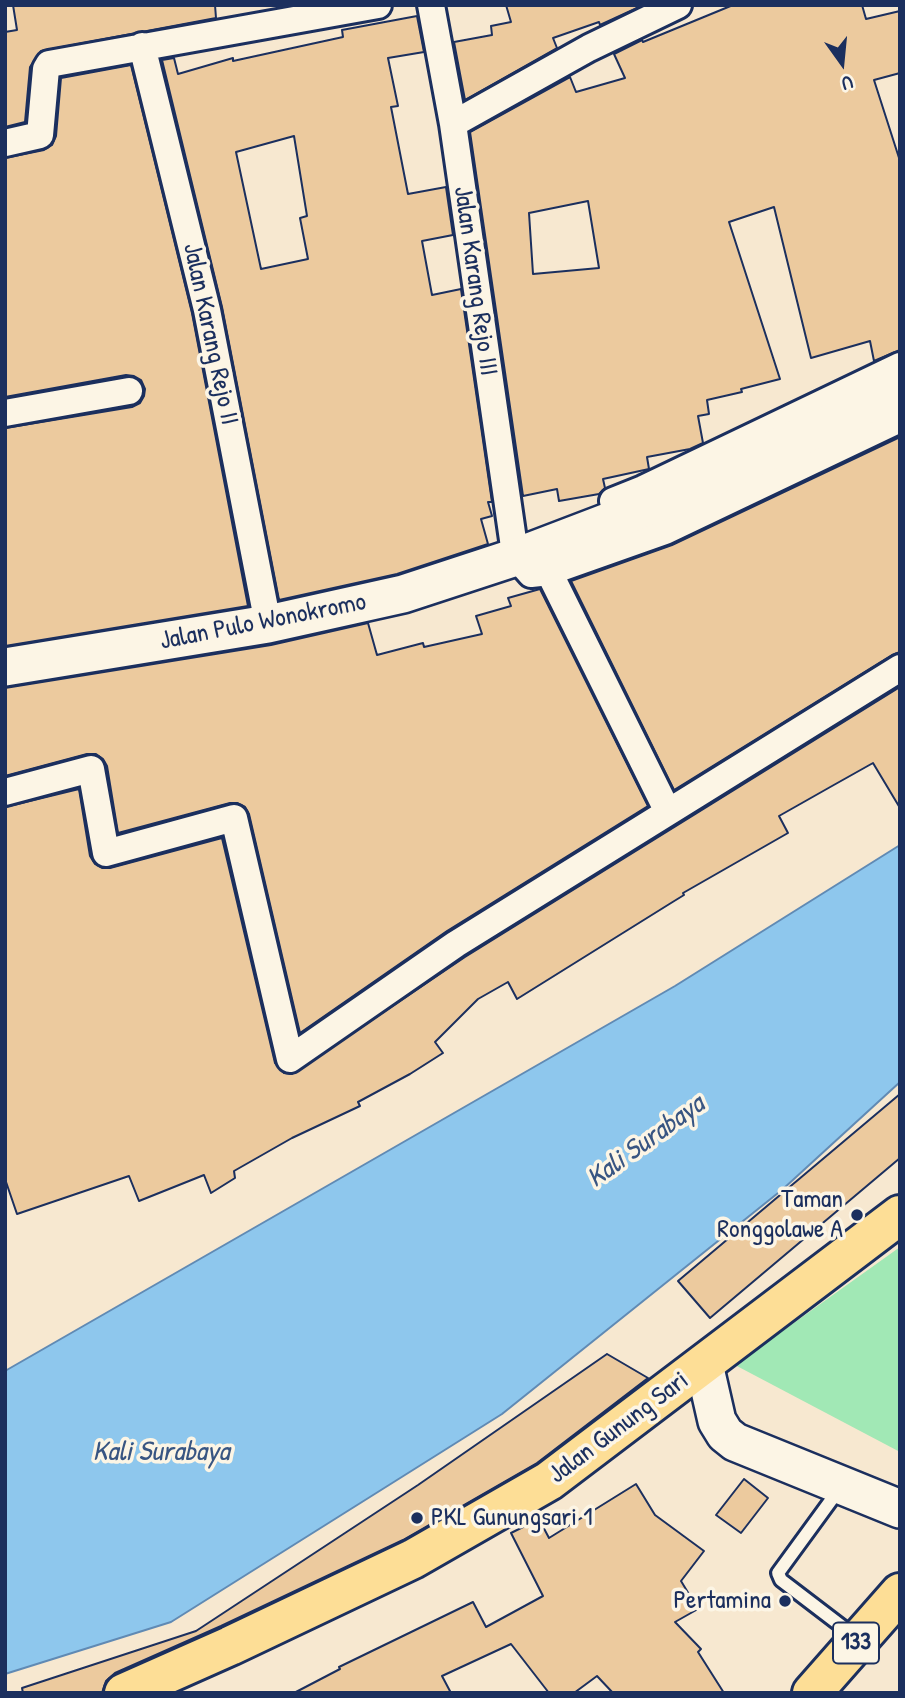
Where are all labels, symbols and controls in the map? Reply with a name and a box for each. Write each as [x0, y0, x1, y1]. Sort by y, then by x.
north arrow [807, 28, 877, 98]
text: U [839, 69, 856, 97]
street label: Jalan Karang Rejo III [446, 184, 504, 378]
street label: Jalan Karang Rejo II [176, 240, 244, 428]
street label: Jalan Pulo Wonokromo [157, 587, 369, 657]
water label: Kali Surabaya [581, 1088, 711, 1196]
place label: Taman Ronggolawe A [717, 1184, 843, 1246]
marker: Taman Ronggolawe A [849, 1207, 865, 1223]
street label: Jalan Gunung Sari [543, 1365, 695, 1491]
water label: Kali Surabaya [93, 1436, 229, 1470]
place label: PKL Gunungsari 1 [431, 1502, 593, 1534]
marker: PKL Gunungsari 1 [409, 1510, 425, 1526]
place label: Pertamina [674, 1585, 771, 1617]
marker: Pertamina [777, 1593, 793, 1609]
road number: 133 [833, 1623, 879, 1664]

